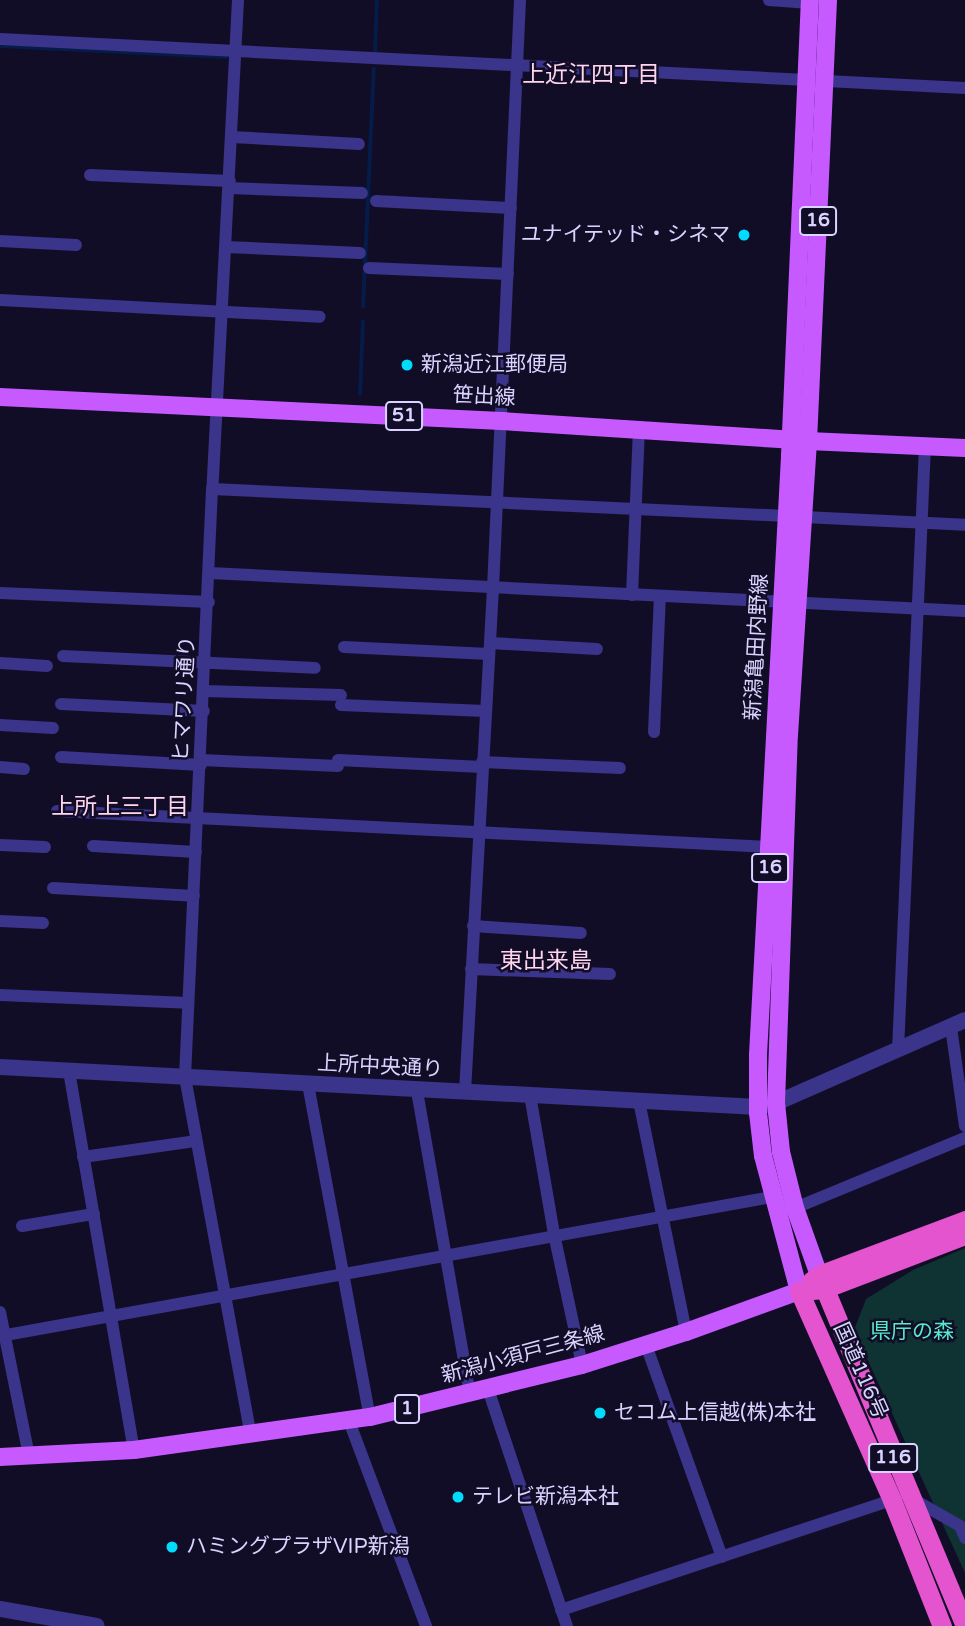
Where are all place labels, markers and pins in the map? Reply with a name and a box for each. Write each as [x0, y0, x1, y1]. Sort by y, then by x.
place label: ユナイテッド・シネマ [520, 222, 730, 248]
marker: ユナイテッド・シネマ [736, 227, 752, 243]
place label: 新潟近江郵便局 [421, 352, 568, 378]
marker: 新潟近江郵便局 [399, 357, 415, 373]
place label: セコム上信越(株)本社 [614, 1400, 816, 1426]
marker: セコム上信越(株)本社 [592, 1405, 608, 1421]
place label: テレビ新潟本社 [472, 1484, 619, 1510]
marker: テレビ新潟本社 [450, 1489, 466, 1505]
place label: ハミングプラザVIP新潟 [186, 1534, 410, 1560]
marker: ハミングプラザVIP新潟 [164, 1539, 180, 1555]

